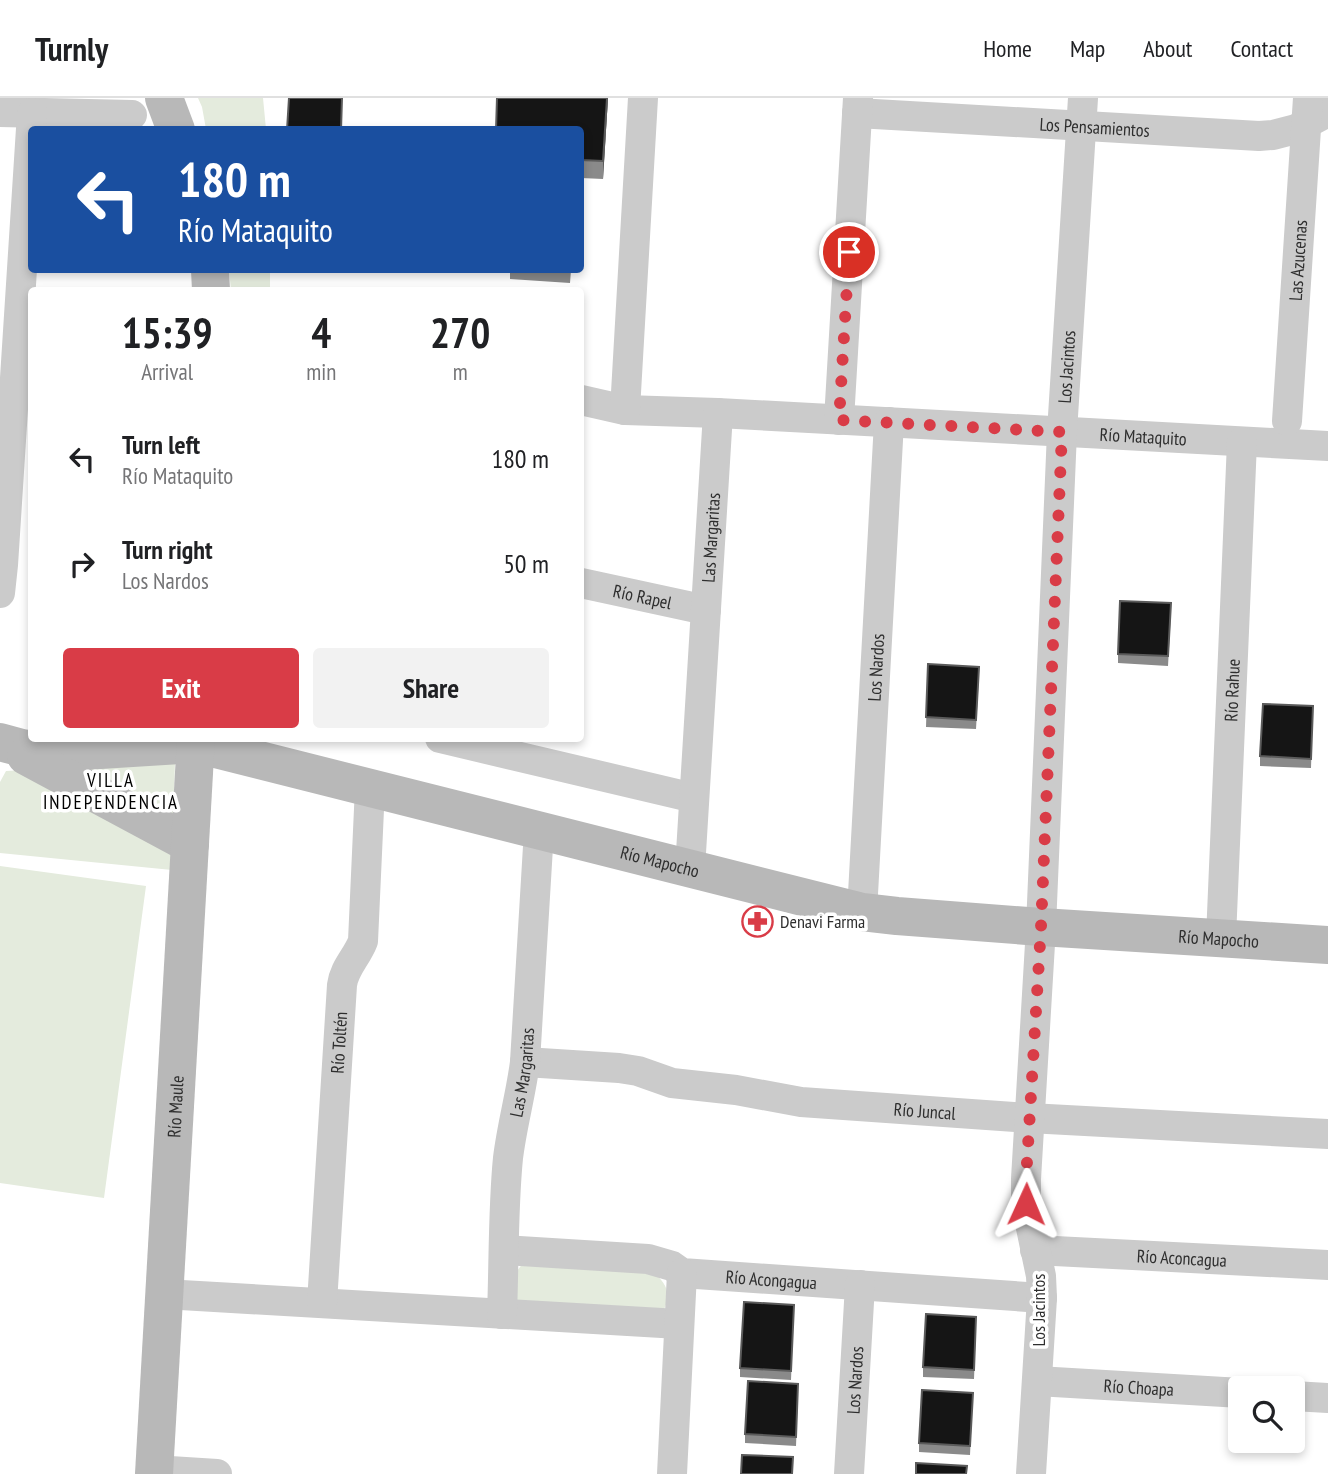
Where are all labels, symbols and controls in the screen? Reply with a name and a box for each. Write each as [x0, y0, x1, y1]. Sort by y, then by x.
text: Turnly [35, 27, 108, 70]
text: Home [983, 33, 1032, 64]
text: Map [1070, 33, 1105, 64]
text: About [1143, 33, 1192, 64]
text: Contact [1230, 33, 1293, 64]
street label: Los Pensamientos [1039, 112, 1150, 141]
text: 180 m [178, 147, 291, 211]
icon: left [63, 154, 154, 245]
text: Río Mataquito [178, 209, 333, 251]
street label: Las Azucenas [1283, 219, 1312, 302]
pin [819, 222, 879, 282]
icon: arrive [830, 233, 868, 271]
text: 15:39 [122, 305, 213, 360]
text: 4 [311, 305, 331, 360]
text: 270 [430, 305, 490, 360]
street label: Los Jacintos [1052, 330, 1080, 404]
text: Arrival [141, 357, 193, 386]
text: min [306, 357, 336, 386]
text: m [453, 357, 468, 386]
street label: Río Mataquito [1099, 422, 1188, 450]
text: Turn left [122, 428, 200, 461]
icon: left [63, 440, 101, 478]
text: 180 m [491, 442, 549, 475]
text: Río Mataquito [122, 461, 233, 490]
street label: Las Margaritas [696, 492, 725, 583]
text: Turn right [122, 533, 213, 566]
icon: right [63, 545, 101, 583]
text: 50 m [503, 547, 549, 580]
text: Los Nardos [122, 566, 209, 595]
street label: Río Rapel [611, 579, 675, 614]
street label: Los Nardos [862, 633, 889, 702]
button: Exit [63, 648, 299, 728]
button: Share [313, 648, 549, 728]
street label: Río Rahue [1219, 658, 1244, 722]
district label: VILLA INDEPENDENCIA [43, 768, 179, 814]
street label: Río Mapocho [618, 840, 702, 882]
pharmacy icon: Denavi Farma [740, 904, 774, 938]
place label: Denavi Farma [780, 910, 865, 933]
street label: Río Mapocho [1178, 924, 1260, 952]
street label: Río Toltén [325, 1011, 352, 1074]
street label: Las Margaritas [504, 1027, 539, 1119]
street label: Río Maule [162, 1075, 188, 1138]
street label: Río Juncal [893, 1097, 957, 1124]
position arrow [989, 1167, 1063, 1241]
street label: Río Aconcagua [1136, 1244, 1227, 1271]
street label: Río Acongagua [725, 1265, 818, 1294]
street label: Los Jacintos [1027, 1274, 1050, 1346]
street label: Los Nardos [841, 1346, 868, 1415]
street label: Río Choapa [1103, 1373, 1175, 1401]
map controls [1228, 1376, 1305, 1453]
button: search [1228, 1376, 1305, 1453]

